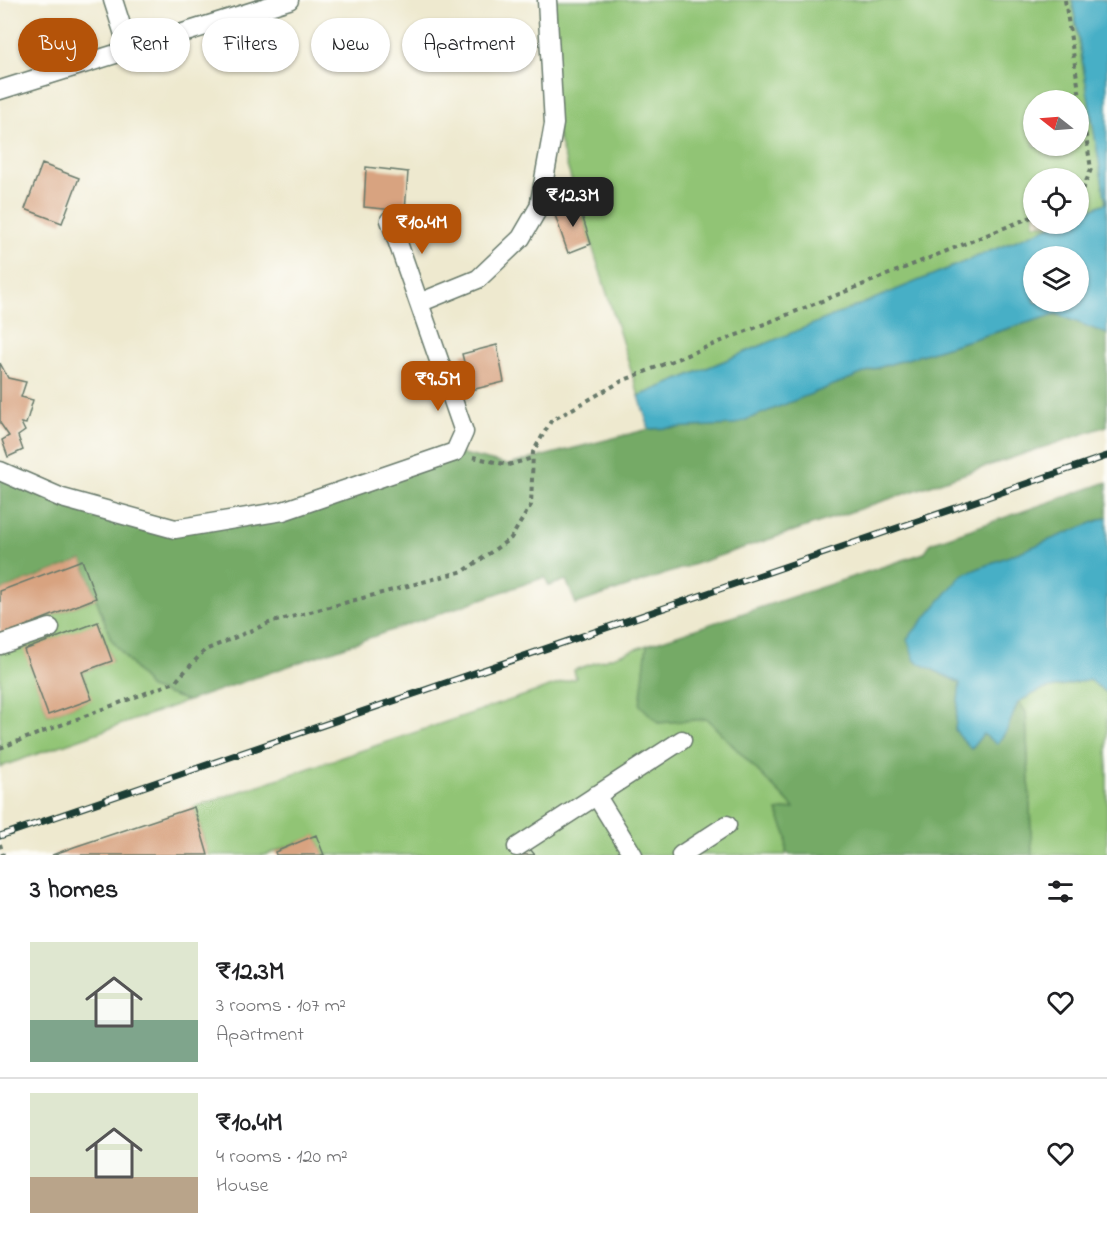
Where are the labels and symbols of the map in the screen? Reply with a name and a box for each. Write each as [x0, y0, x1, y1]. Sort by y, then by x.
north arrow [1023, 90, 1089, 156]
pin: ₹12.3M [524, 177, 622, 228]
pin: ₹10.4M [373, 204, 471, 255]
pin: ₹9.5M [396, 361, 480, 412]

